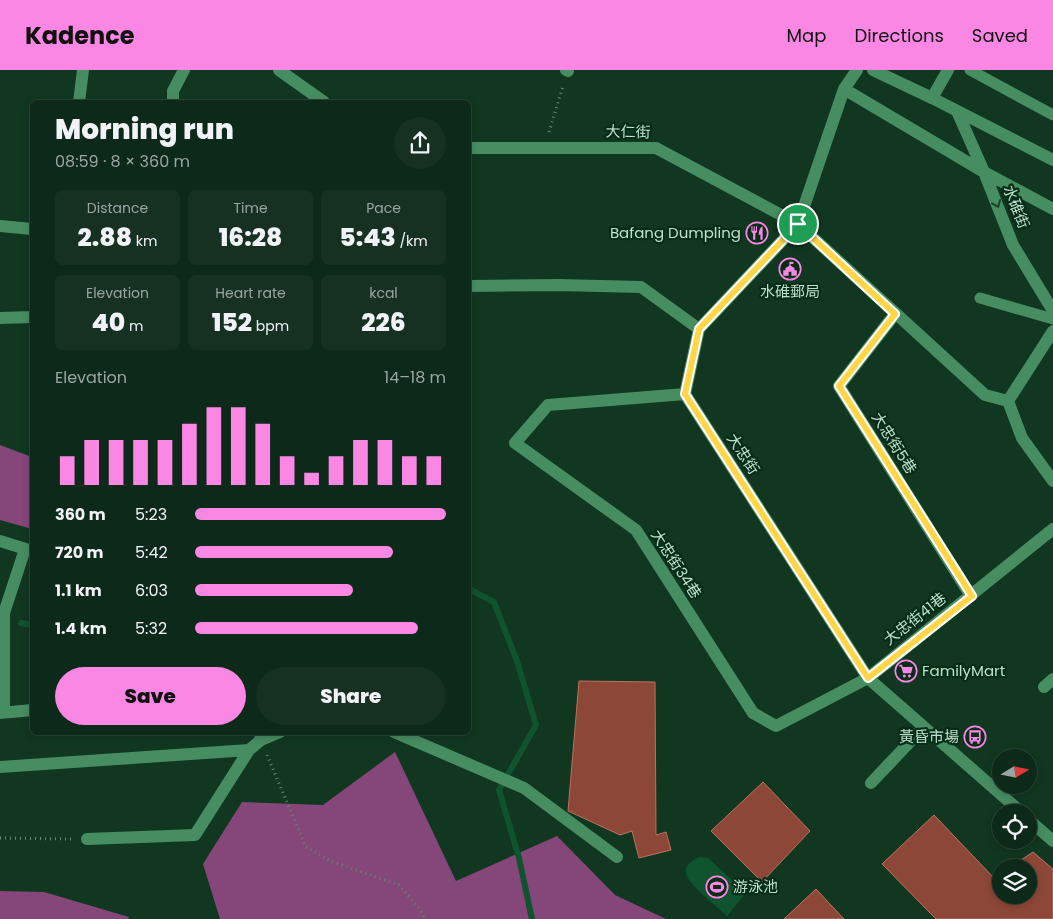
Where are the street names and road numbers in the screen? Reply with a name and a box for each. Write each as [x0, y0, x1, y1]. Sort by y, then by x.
street label: 大仁街 [605, 121, 651, 142]
street label: 水碓街 [998, 182, 1035, 232]
street label: 大忠街5巷 [867, 408, 922, 478]
street label: 大忠街 [722, 429, 764, 478]
street label: 大忠街34巷 [646, 525, 707, 602]
street label: 大忠街41巷 [879, 587, 950, 650]

